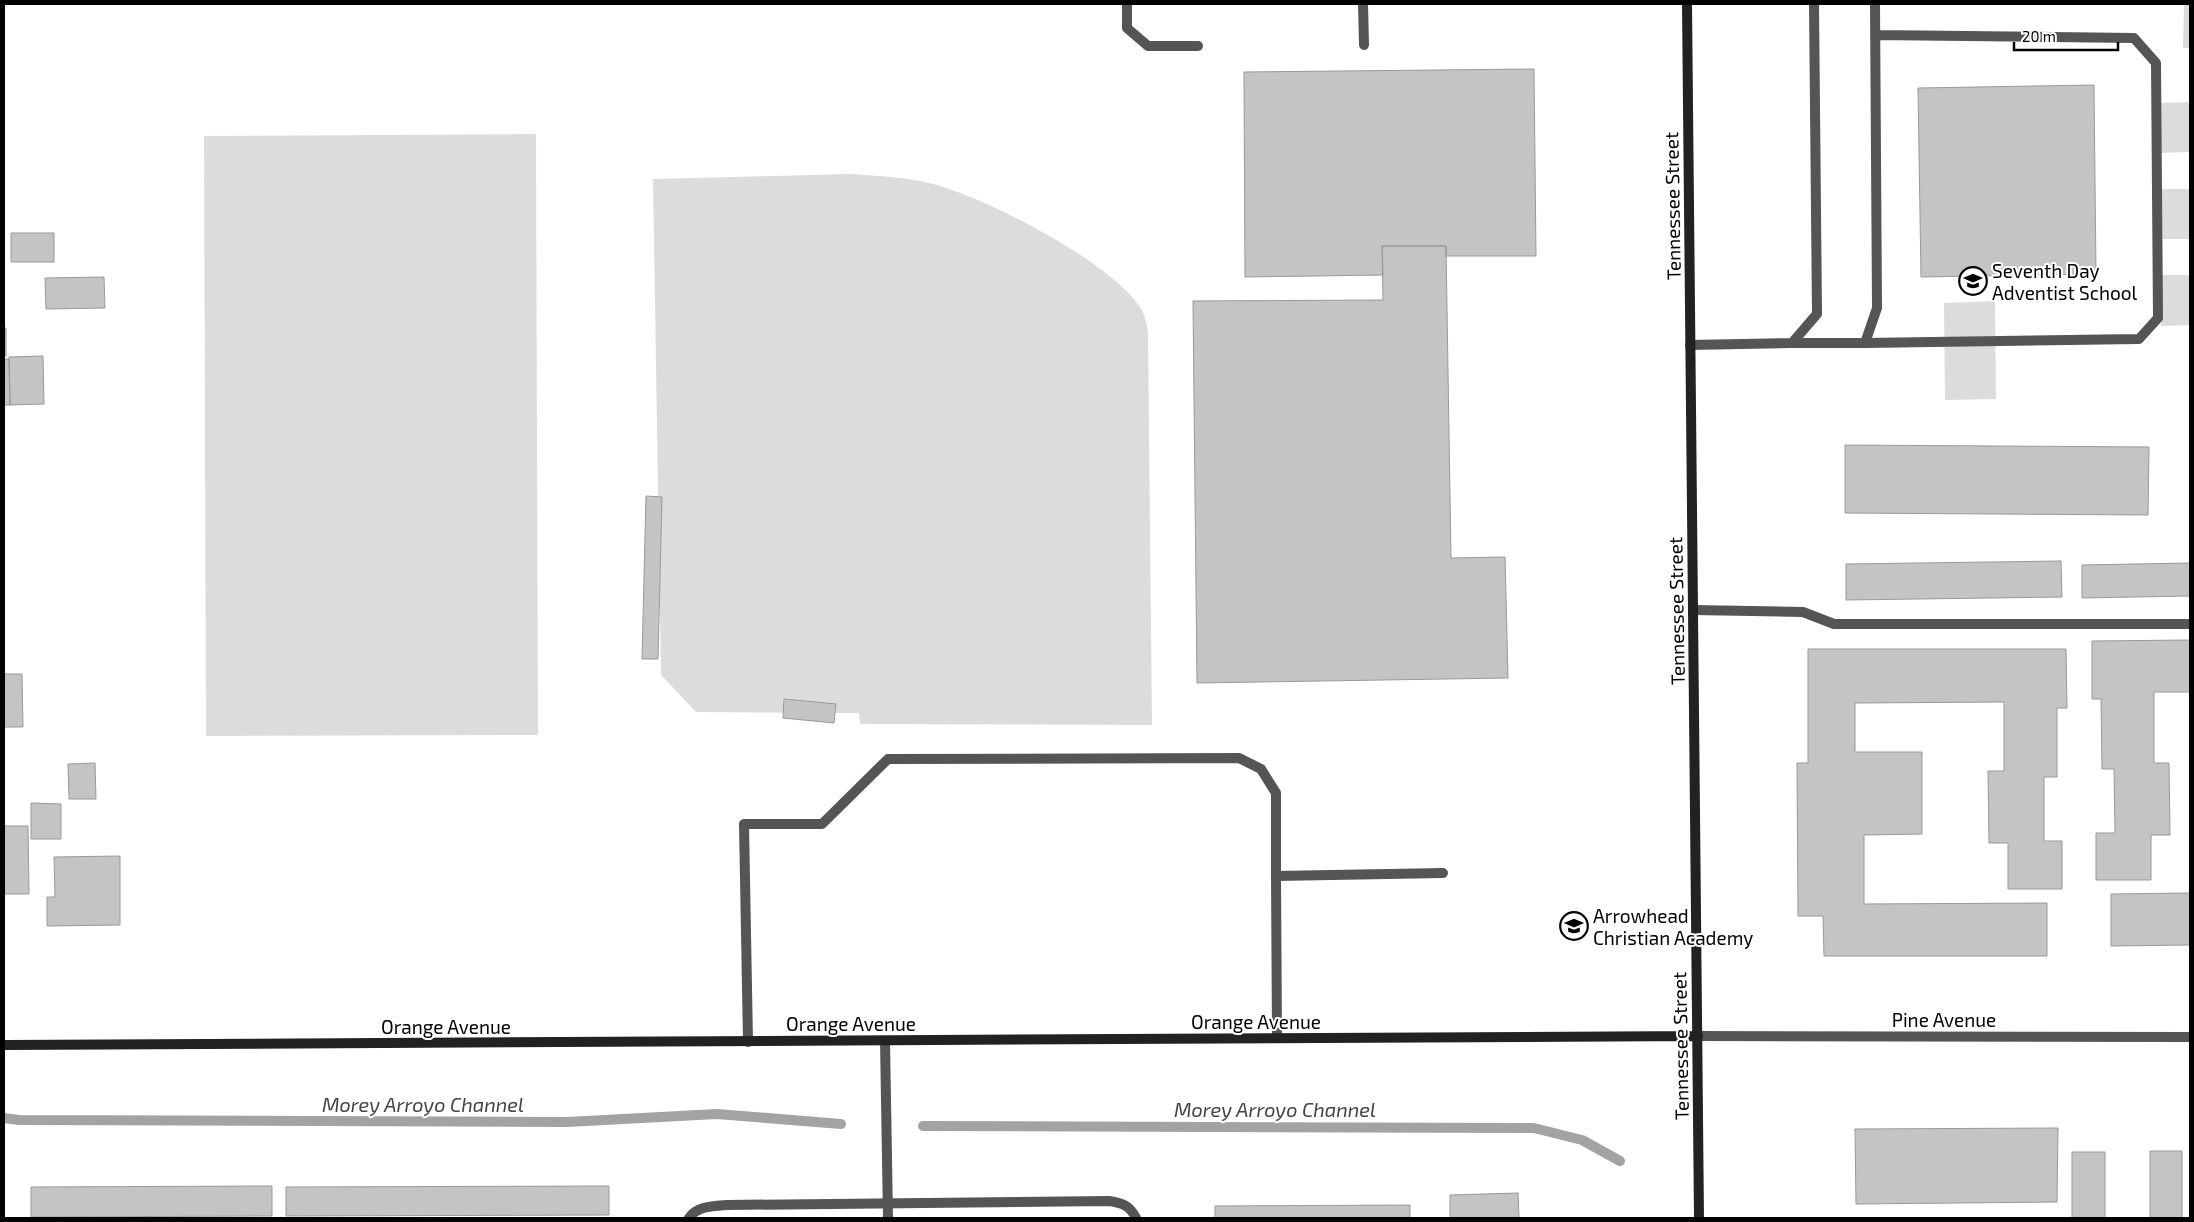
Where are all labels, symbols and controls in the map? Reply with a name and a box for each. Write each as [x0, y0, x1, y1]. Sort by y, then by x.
scale bar [2014, 20, 2118, 52]
text: 20 m [2022, 27, 2056, 45]
street label: Tennessee Street [1659, 132, 1685, 280]
place label: Seventh Day Adventist School [1992, 259, 2138, 304]
school or university icon: Seventh Day Adventist School [1958, 266, 1988, 296]
street label: Tennessee Street [1663, 537, 1689, 685]
place label: Arrowhead Christian Academy [1593, 904, 1753, 949]
school or university icon: Arrowhead Christian Academy [1559, 911, 1589, 941]
street label: Tennessee Street [1667, 972, 1693, 1120]
street label: Pine Avenue [1892, 1008, 1996, 1031]
street label: Orange Avenue [1191, 1010, 1321, 1033]
street label: Orange Avenue [786, 1012, 916, 1035]
street label: Orange Avenue [381, 1015, 511, 1038]
water label: Morey Arroyo Channel [322, 1092, 524, 1117]
water label: Morey Arroyo Channel [1174, 1097, 1376, 1122]

